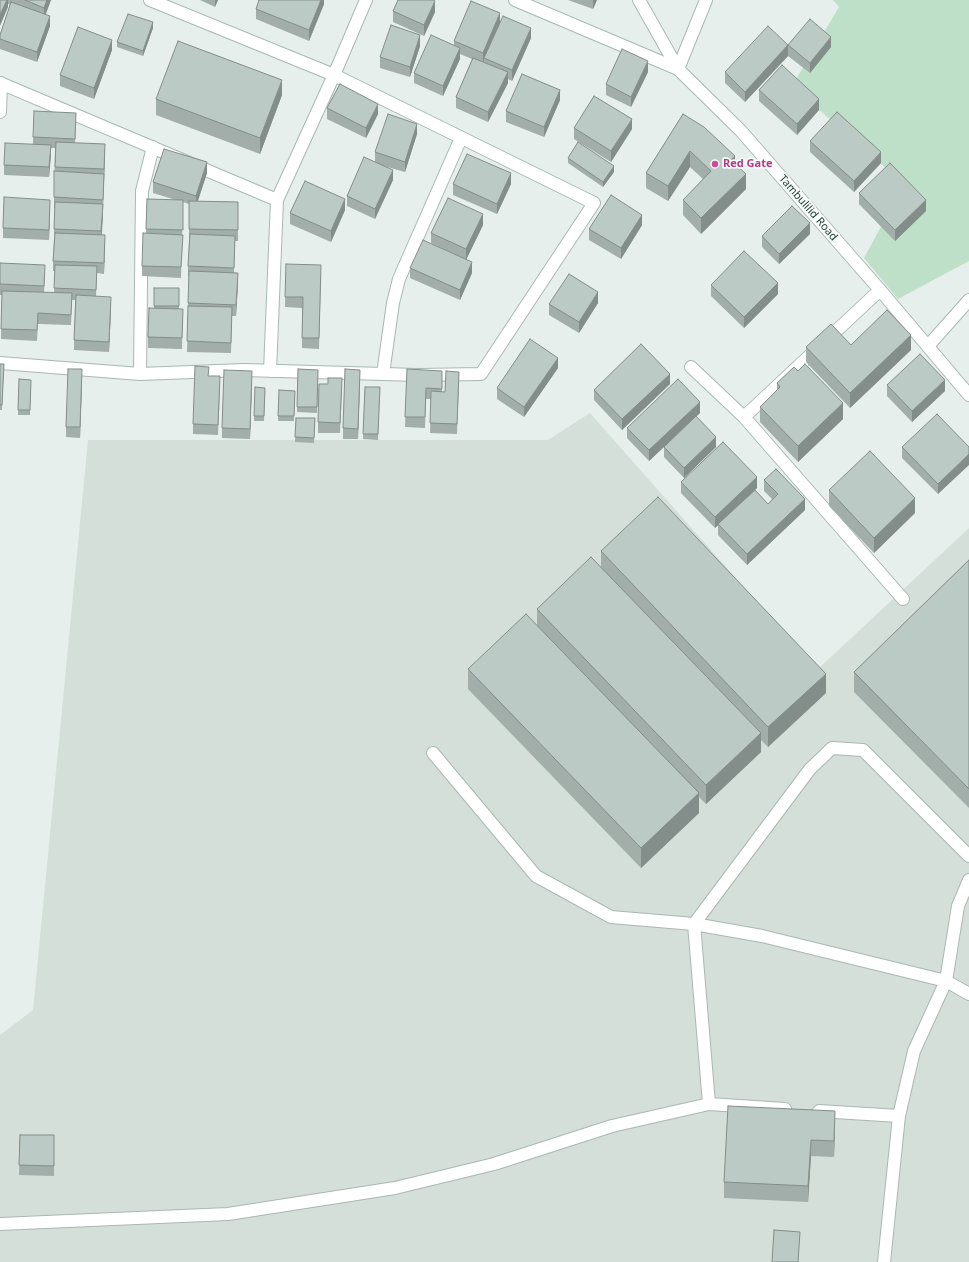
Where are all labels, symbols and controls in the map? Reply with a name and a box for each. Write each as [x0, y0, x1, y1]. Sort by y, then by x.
place label: Red Gate [723, 157, 772, 171]
marker: Red Gate [710, 159, 720, 169]
street label: Tambulilid Road [776, 172, 840, 244]

